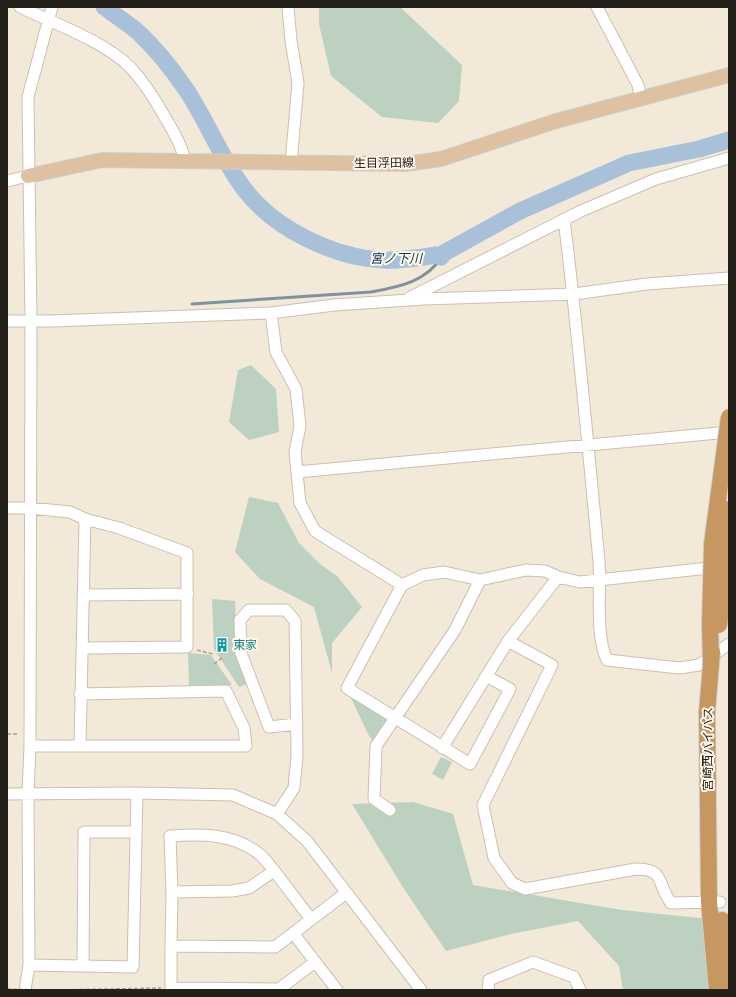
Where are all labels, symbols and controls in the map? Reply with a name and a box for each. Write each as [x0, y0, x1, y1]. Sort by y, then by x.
street label: 生目浮田線 [354, 155, 414, 171]
water label: 宮ノ下川 [370, 251, 424, 266]
building icon: 東家 [214, 637, 230, 653]
place label: 東家 [233, 638, 257, 652]
street label: 宮崎西バイパス [701, 707, 715, 791]

